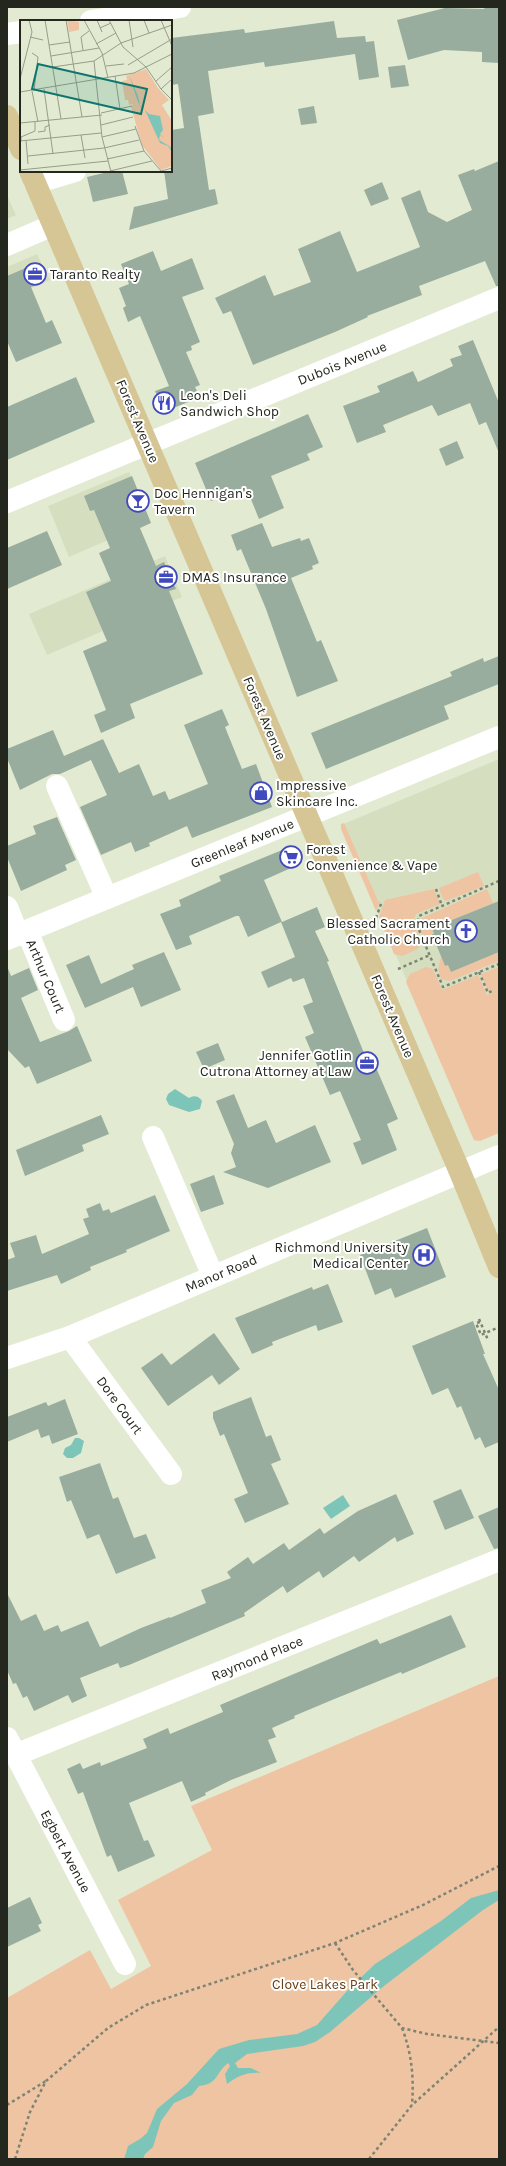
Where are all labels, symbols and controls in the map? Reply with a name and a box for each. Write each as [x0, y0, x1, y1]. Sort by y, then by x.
inset map [20, 20, 172, 172]
office icon: Taranto Realty [22, 261, 48, 287]
place label: Taranto Realty [50, 266, 141, 283]
street label: Dubois Avenue [295, 338, 389, 389]
street label: Forest Avenue [112, 377, 163, 465]
place label: Leon's Deli Sandwich Shop [180, 387, 279, 420]
restaurant icon: Leon's Deli Sandwich Shop [151, 390, 177, 416]
place label: Doc Hennigan's Tavern [154, 485, 252, 518]
bar icon: Doc Hennigan's Tavern [125, 488, 151, 514]
office icon: DMAS Insurance [153, 564, 179, 590]
place label: DMAS Insurance [182, 569, 287, 586]
street label: Forest Avenue [239, 674, 290, 762]
place label: Impressive Skincare Inc. [276, 777, 358, 810]
shop icon: Impressive Skincare Inc. [248, 780, 274, 806]
street label: Greenleaf Avenue [188, 815, 296, 872]
place label: Forest Convenience & Vape [306, 841, 438, 874]
supermarket icon: Forest Convenience & Vape [278, 844, 304, 870]
place label: Blessed Sacrament Catholic Church [327, 915, 450, 948]
church icon: Blessed Sacrament Catholic Church [453, 918, 479, 944]
street label: Arthur Court [22, 937, 69, 1016]
street label: Forest Avenue [367, 972, 418, 1060]
place label: Jennifer Gotlin Cutrona Attorney at Law [200, 1047, 352, 1080]
office icon: Jennifer Gotlin Cutrona Attorney at Law [354, 1050, 380, 1076]
place label: Richmond University Medical Center [274, 1239, 409, 1272]
hospital icon: Richmond University Medical Center [411, 1242, 437, 1268]
street label: Manor Road [183, 1251, 260, 1296]
street label: Dore Court [93, 1373, 146, 1438]
street label: Raymond Place [209, 1632, 306, 1685]
street label: Egbert Avenue [37, 1807, 94, 1895]
park label: Clove Lakes Park [272, 1976, 378, 1993]

